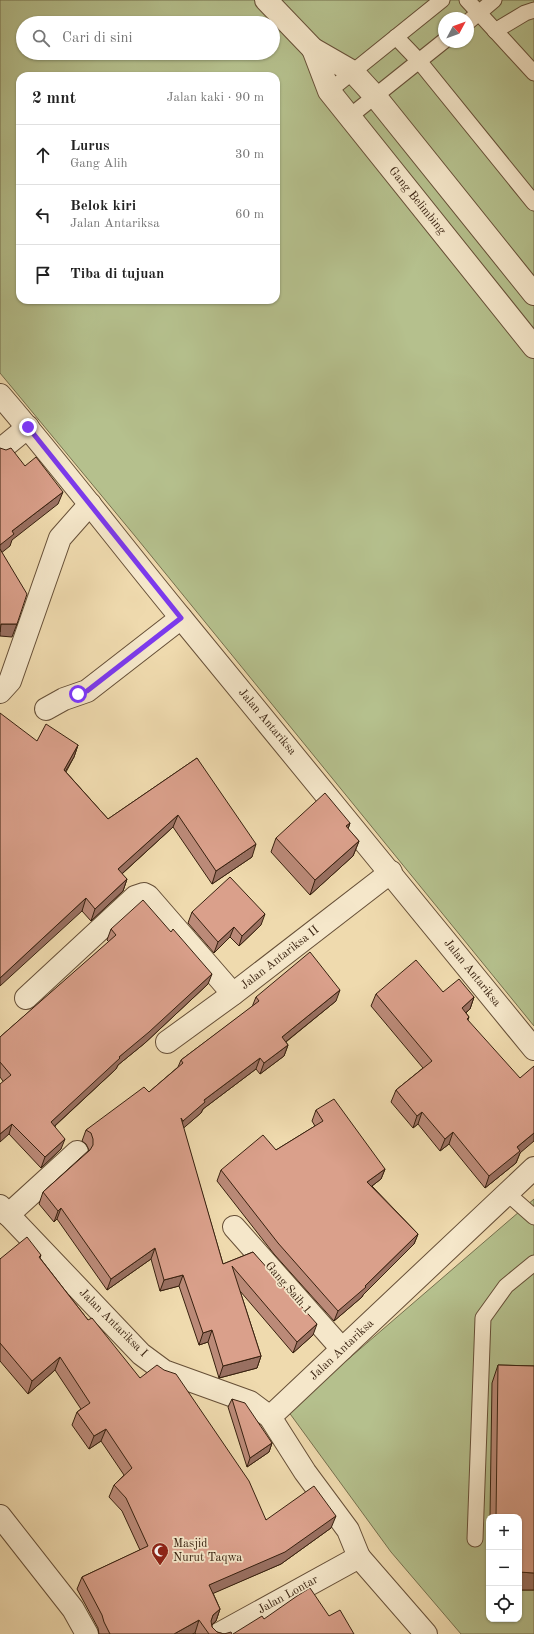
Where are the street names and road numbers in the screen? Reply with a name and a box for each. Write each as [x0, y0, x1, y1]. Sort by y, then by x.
street label: Gang Belimbing [386, 165, 448, 237]
street label: Jalan Antariksa [236, 686, 298, 758]
street label: Jalan Antariksa II [239, 924, 322, 992]
street label: Jalan Antariksa [441, 937, 503, 1009]
street label: Gang Saih 1 [262, 1260, 314, 1316]
street label: Jalan Antariksa I [77, 1287, 150, 1360]
street label: Jalan Antariksa [308, 1317, 376, 1383]
street label: Jalan Lontar [256, 1573, 320, 1616]

